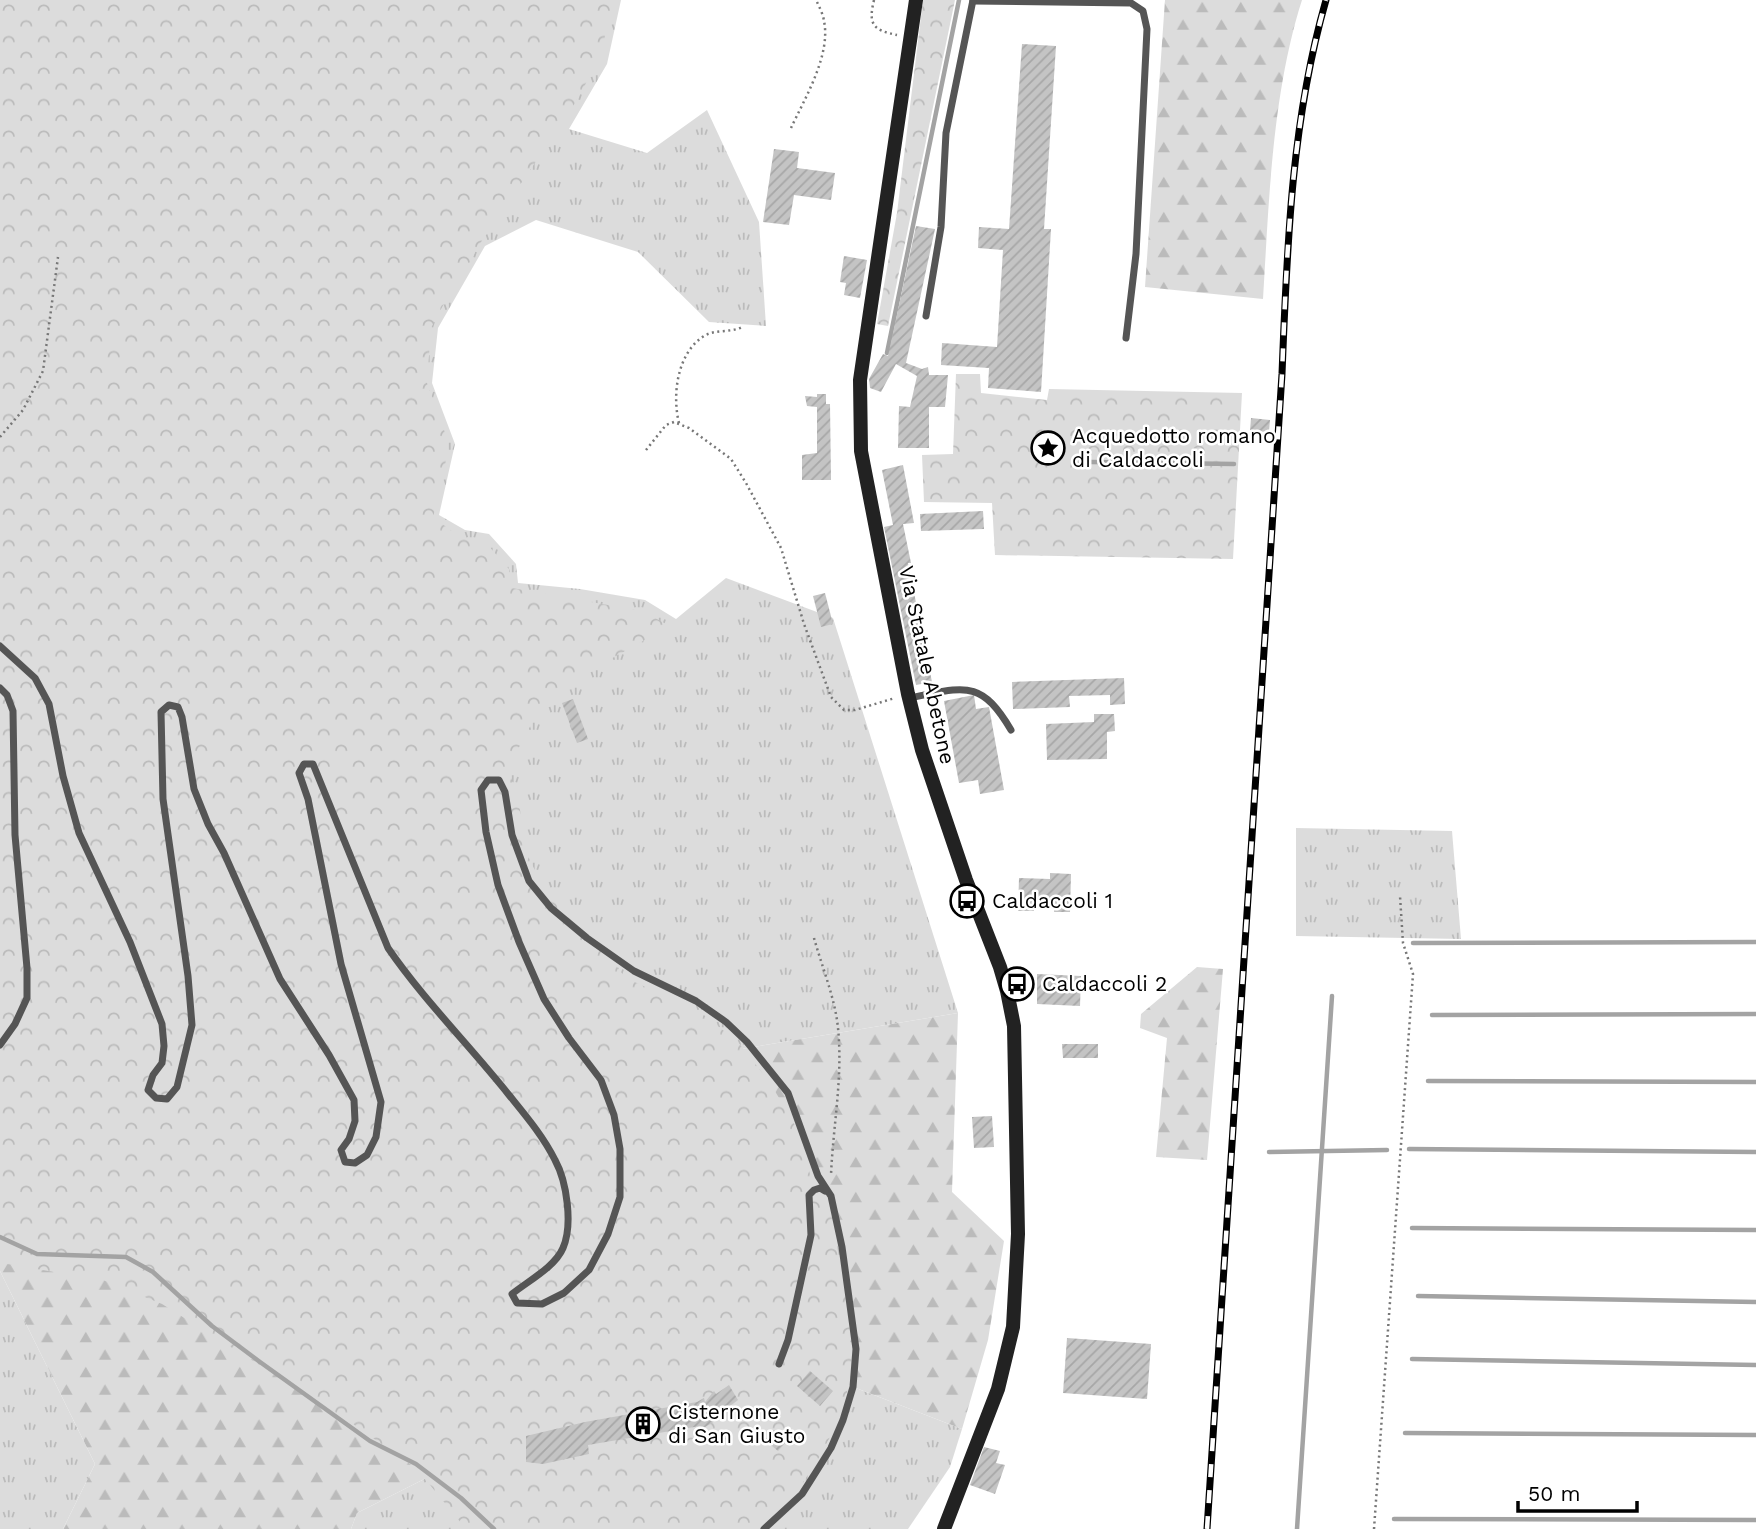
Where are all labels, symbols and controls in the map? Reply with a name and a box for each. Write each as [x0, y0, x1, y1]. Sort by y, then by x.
place label: Acquedotto romano di Caldaccoli [1072, 423, 1276, 472]
place icon: Acquedotto romano di Caldaccoli [1029, 429, 1067, 467]
street label: Via Statale Abetone [894, 563, 961, 766]
bus stop icon: Caldaccoli 1 [948, 882, 986, 920]
place label: Caldaccoli 1 [992, 888, 1113, 913]
bus stop icon: Caldaccoli 2 [998, 965, 1036, 1003]
place label: Caldaccoli 2 [1042, 971, 1167, 996]
place label: Cisternone di San Giusto [668, 1399, 805, 1448]
building icon: Cisternone di San Giusto [624, 1405, 662, 1443]
scale bar [1518, 1470, 1637, 1514]
text: 50 m [1528, 1481, 1580, 1506]

